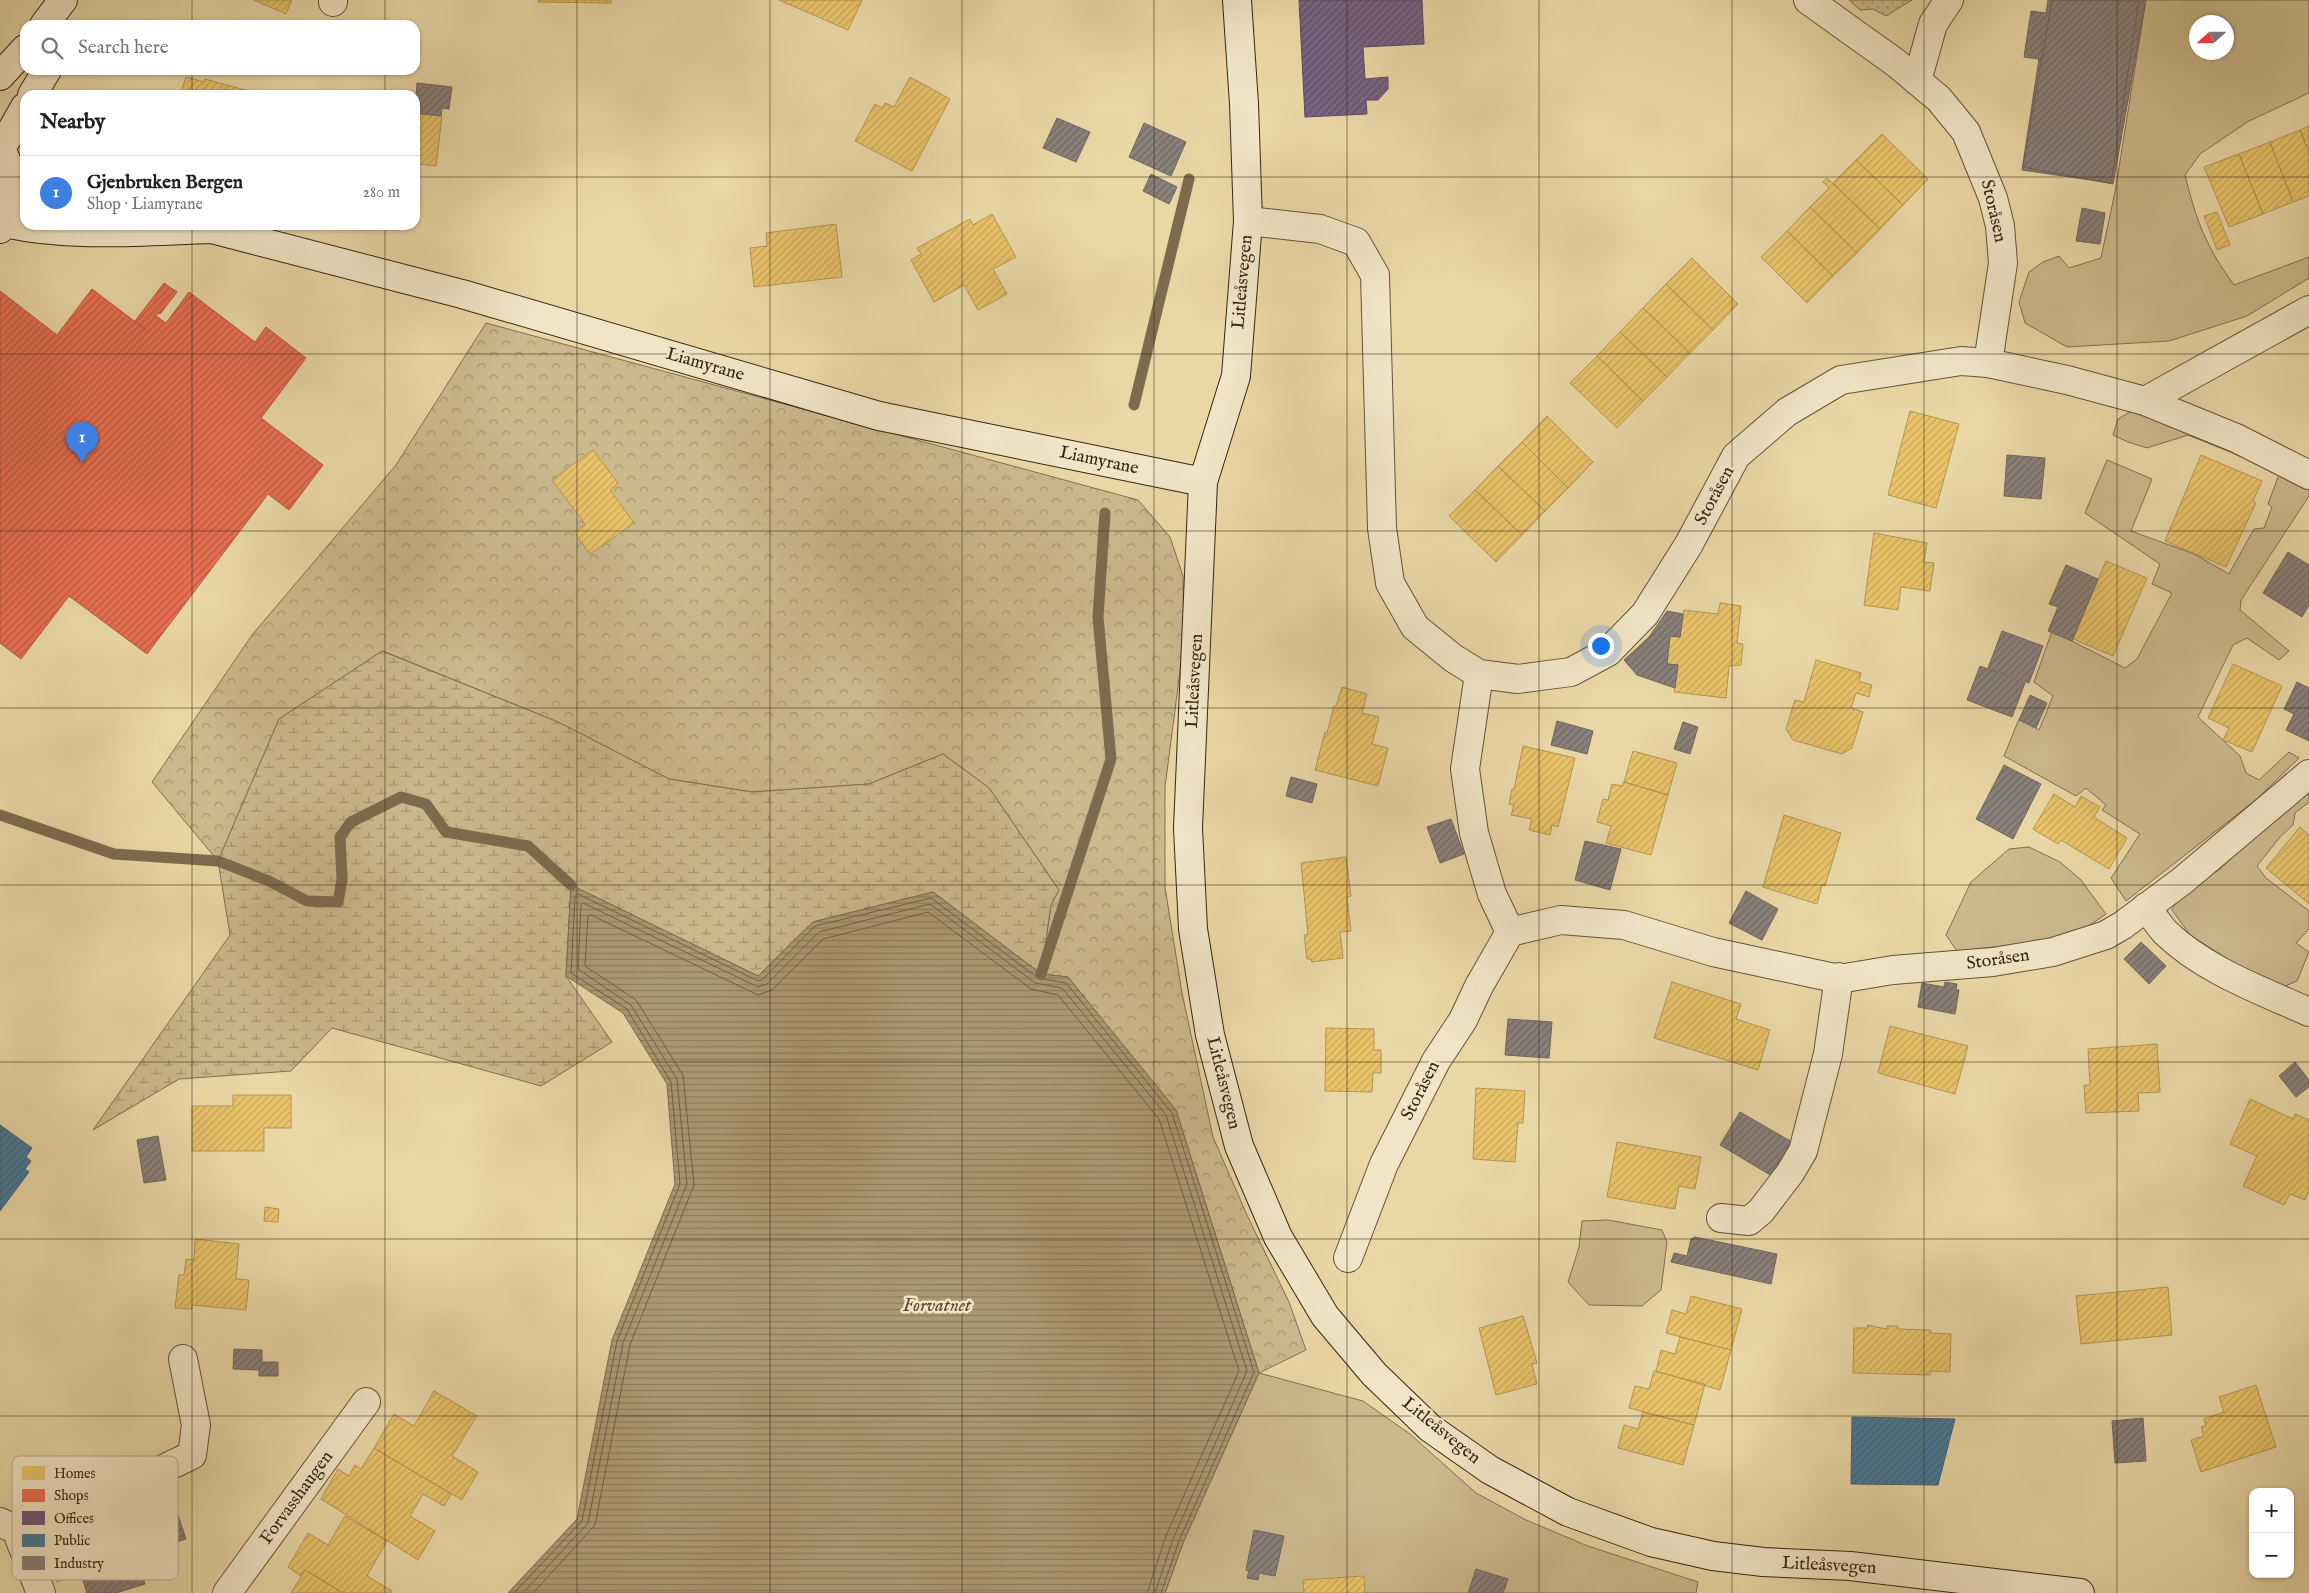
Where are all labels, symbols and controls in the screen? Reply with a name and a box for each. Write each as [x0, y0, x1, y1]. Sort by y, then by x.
north arrow [2189, 15, 2234, 60]
search box [20, 20, 420, 75]
icon: search [38, 34, 66, 62]
text: Search here [78, 36, 169, 60]
text: Nearby [40, 109, 105, 136]
text: Gjenbruken Bergen [87, 171, 243, 195]
street label: Storåsen [1975, 177, 2011, 245]
text: 1 [53, 183, 59, 203]
text: 280 m [363, 183, 400, 203]
text: Shop · Liamyrane [87, 195, 203, 215]
street label: Litleåsvegen [1227, 233, 1259, 330]
street label: Liamyrane [663, 343, 747, 387]
pin: 1 [66, 422, 98, 463]
street label: Liamyrane [1057, 441, 1141, 481]
street label: Storåsen [1690, 462, 1740, 529]
street label: Litleåsvegen [1181, 633, 1209, 729]
your location [1588, 633, 1614, 659]
street label: Storåsen [1965, 944, 2031, 976]
street label: Litleåsvegen [1200, 1034, 1246, 1132]
street label: Storåsen [1396, 1057, 1446, 1125]
water label: Forvatnet [903, 1294, 972, 1318]
street label: Litleåsvegen [1397, 1392, 1485, 1470]
street label: Forvasshaugen [255, 1446, 339, 1549]
legend [12, 1456, 178, 1580]
text: Homes [54, 1465, 96, 1483]
text: Shops [54, 1487, 89, 1505]
map controls [2249, 1488, 2294, 1578]
button: + [2249, 1488, 2294, 1533]
text: Offices [54, 1510, 94, 1528]
text: Public [54, 1532, 90, 1550]
button: − [2249, 1533, 2294, 1578]
street label: Litleåsvegen [1781, 1552, 1877, 1580]
text: Industry [54, 1555, 104, 1573]

